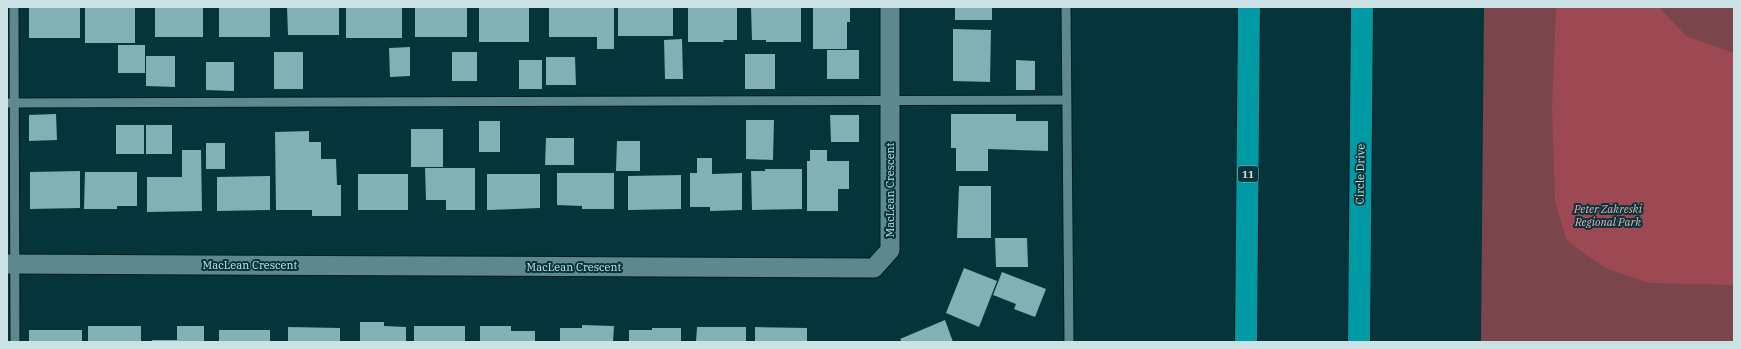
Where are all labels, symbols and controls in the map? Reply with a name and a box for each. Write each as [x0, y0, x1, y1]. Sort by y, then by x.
street label: MacLean Crescent [883, 142, 897, 237]
street label: Circle Drive [1352, 143, 1368, 204]
road number: 11 [1238, 166, 1258, 182]
park label: Peter Zakreski Regional Park [1573, 202, 1643, 229]
street label: MacLean Crescent [203, 258, 298, 272]
street label: MacLean Crescent [527, 260, 622, 274]

